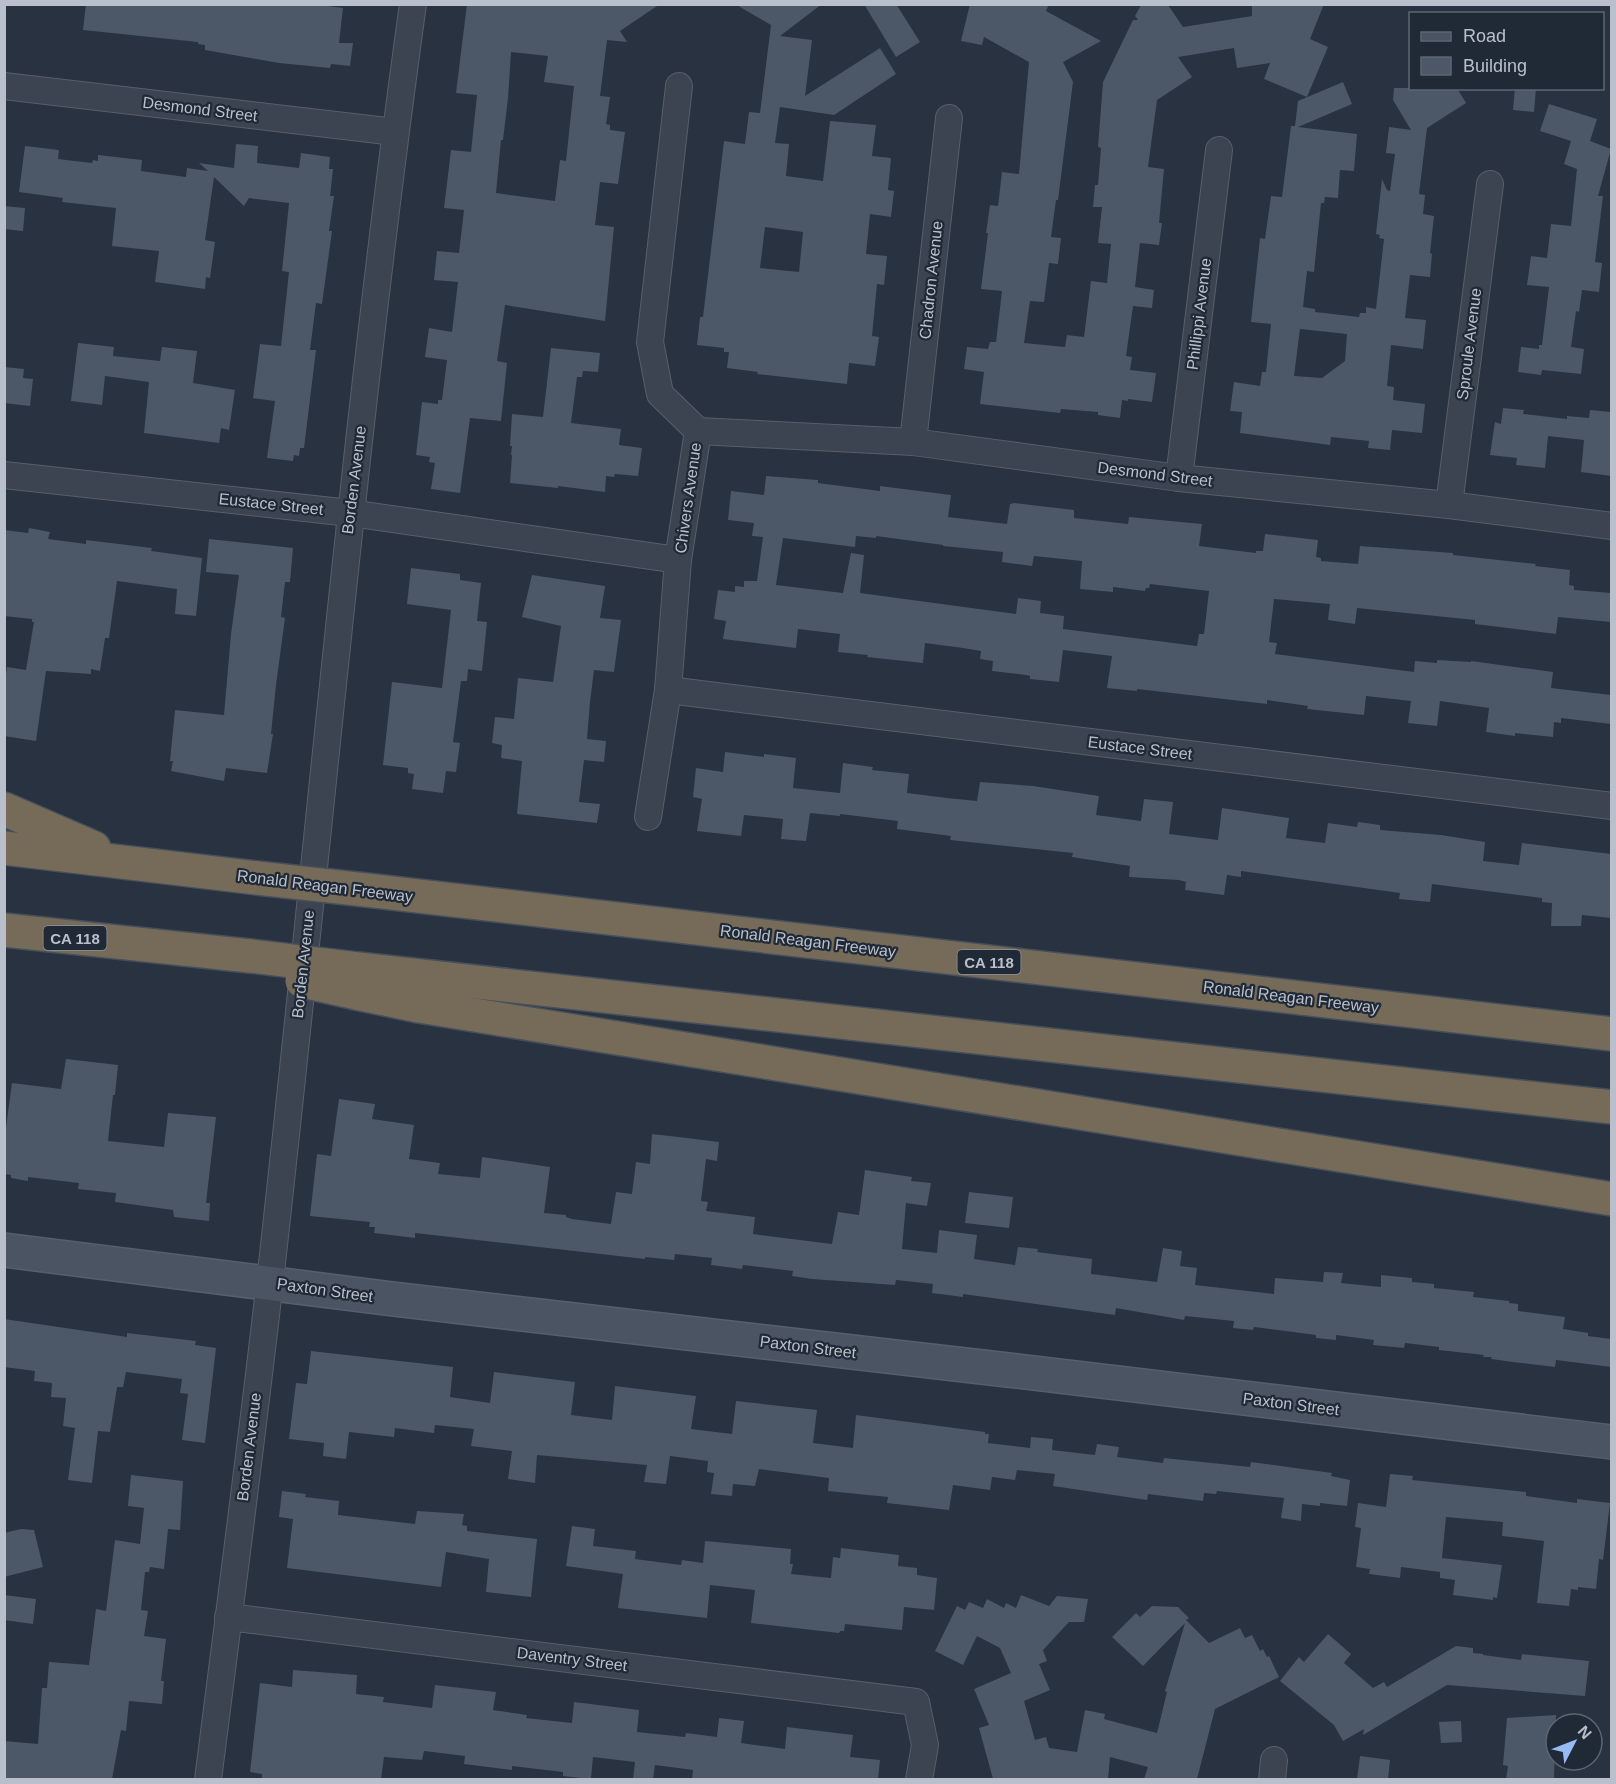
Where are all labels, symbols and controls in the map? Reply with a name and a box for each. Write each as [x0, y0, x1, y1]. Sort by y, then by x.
legend [1409, 12, 1604, 90]
text: Road [1463, 26, 1506, 46]
text: Building [1463, 56, 1527, 76]
street label: Desmond Street [142, 94, 259, 125]
street label: Chadron Avenue [916, 220, 946, 340]
street label: Phillippi Avenue [1184, 257, 1214, 371]
street label: Sproule Avenue [1454, 287, 1484, 401]
street label: Borden Avenue [339, 425, 369, 535]
street label: Chivers Avenue [672, 441, 704, 555]
street label: Desmond Street [1097, 459, 1214, 490]
street label: Eustace Street [218, 490, 325, 518]
street label: Eustace Street [1087, 733, 1194, 763]
street label: Ronald Reagan Freeway [236, 867, 414, 905]
street label: Borden Avenue [289, 909, 317, 1019]
street label: Ronald Reagan Freeway [719, 922, 897, 960]
road number: CA 118 [44, 926, 106, 950]
road number: CA 118 [958, 950, 1020, 974]
street label: Ronald Reagan Freeway [1202, 978, 1380, 1016]
street label: Paxton Street [276, 1275, 375, 1305]
street label: Paxton Street [759, 1333, 858, 1361]
street label: Paxton Street [1242, 1390, 1341, 1418]
street label: Borden Avenue [234, 1392, 264, 1502]
street label: Daventry Street [516, 1644, 629, 1674]
north arrow [1544, 1712, 1604, 1772]
text: N [1575, 1722, 1595, 1742]

